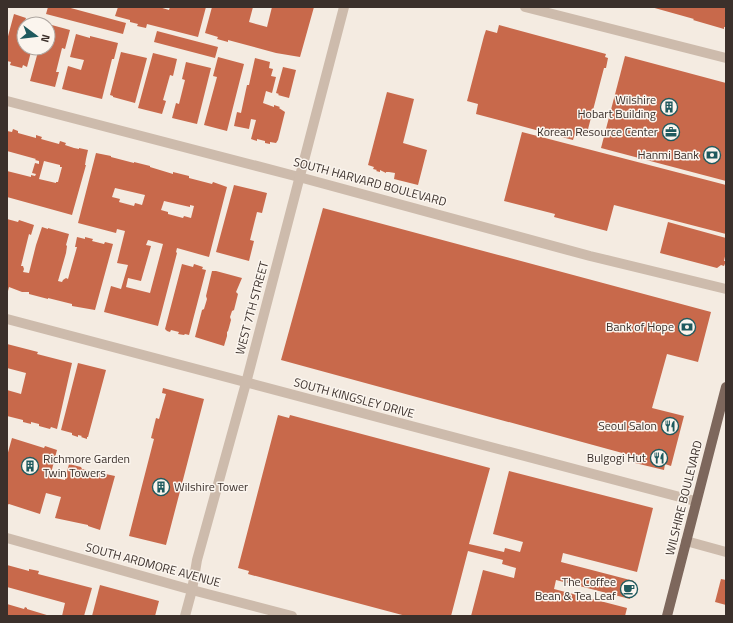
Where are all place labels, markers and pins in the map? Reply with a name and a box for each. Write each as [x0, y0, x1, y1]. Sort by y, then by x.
place label: Wilshire Hobart Building [578, 90, 656, 123]
building icon: Wilshire Hobart Building [659, 97, 679, 117]
place label: Korean Resource Center [537, 122, 658, 141]
office icon: Korean Resource Center [661, 122, 681, 142]
place label: Hanmi Bank [638, 145, 699, 164]
bank icon: Hanmi Bank [702, 145, 722, 165]
place label: Bank of Hope [606, 317, 674, 336]
bank icon: Bank of Hope [677, 317, 697, 337]
place label: Seoul Salon [598, 416, 657, 435]
restaurant icon: Seoul Salon [660, 416, 680, 436]
place label: Bulgogi Hut [587, 448, 647, 467]
restaurant icon: Bulgogi Hut [649, 448, 669, 468]
place label: Richmore Garden Twin Towers [43, 449, 130, 482]
building icon: Richmore Garden Twin Towers [20, 456, 40, 476]
building icon: Wilshire Tower [151, 477, 171, 497]
place label: Wilshire Tower [174, 477, 248, 496]
place label: The Coffee Bean & Tea Leaf [535, 572, 616, 605]
cafe icon: The Coffee Bean & Tea Leaf [619, 579, 639, 599]

